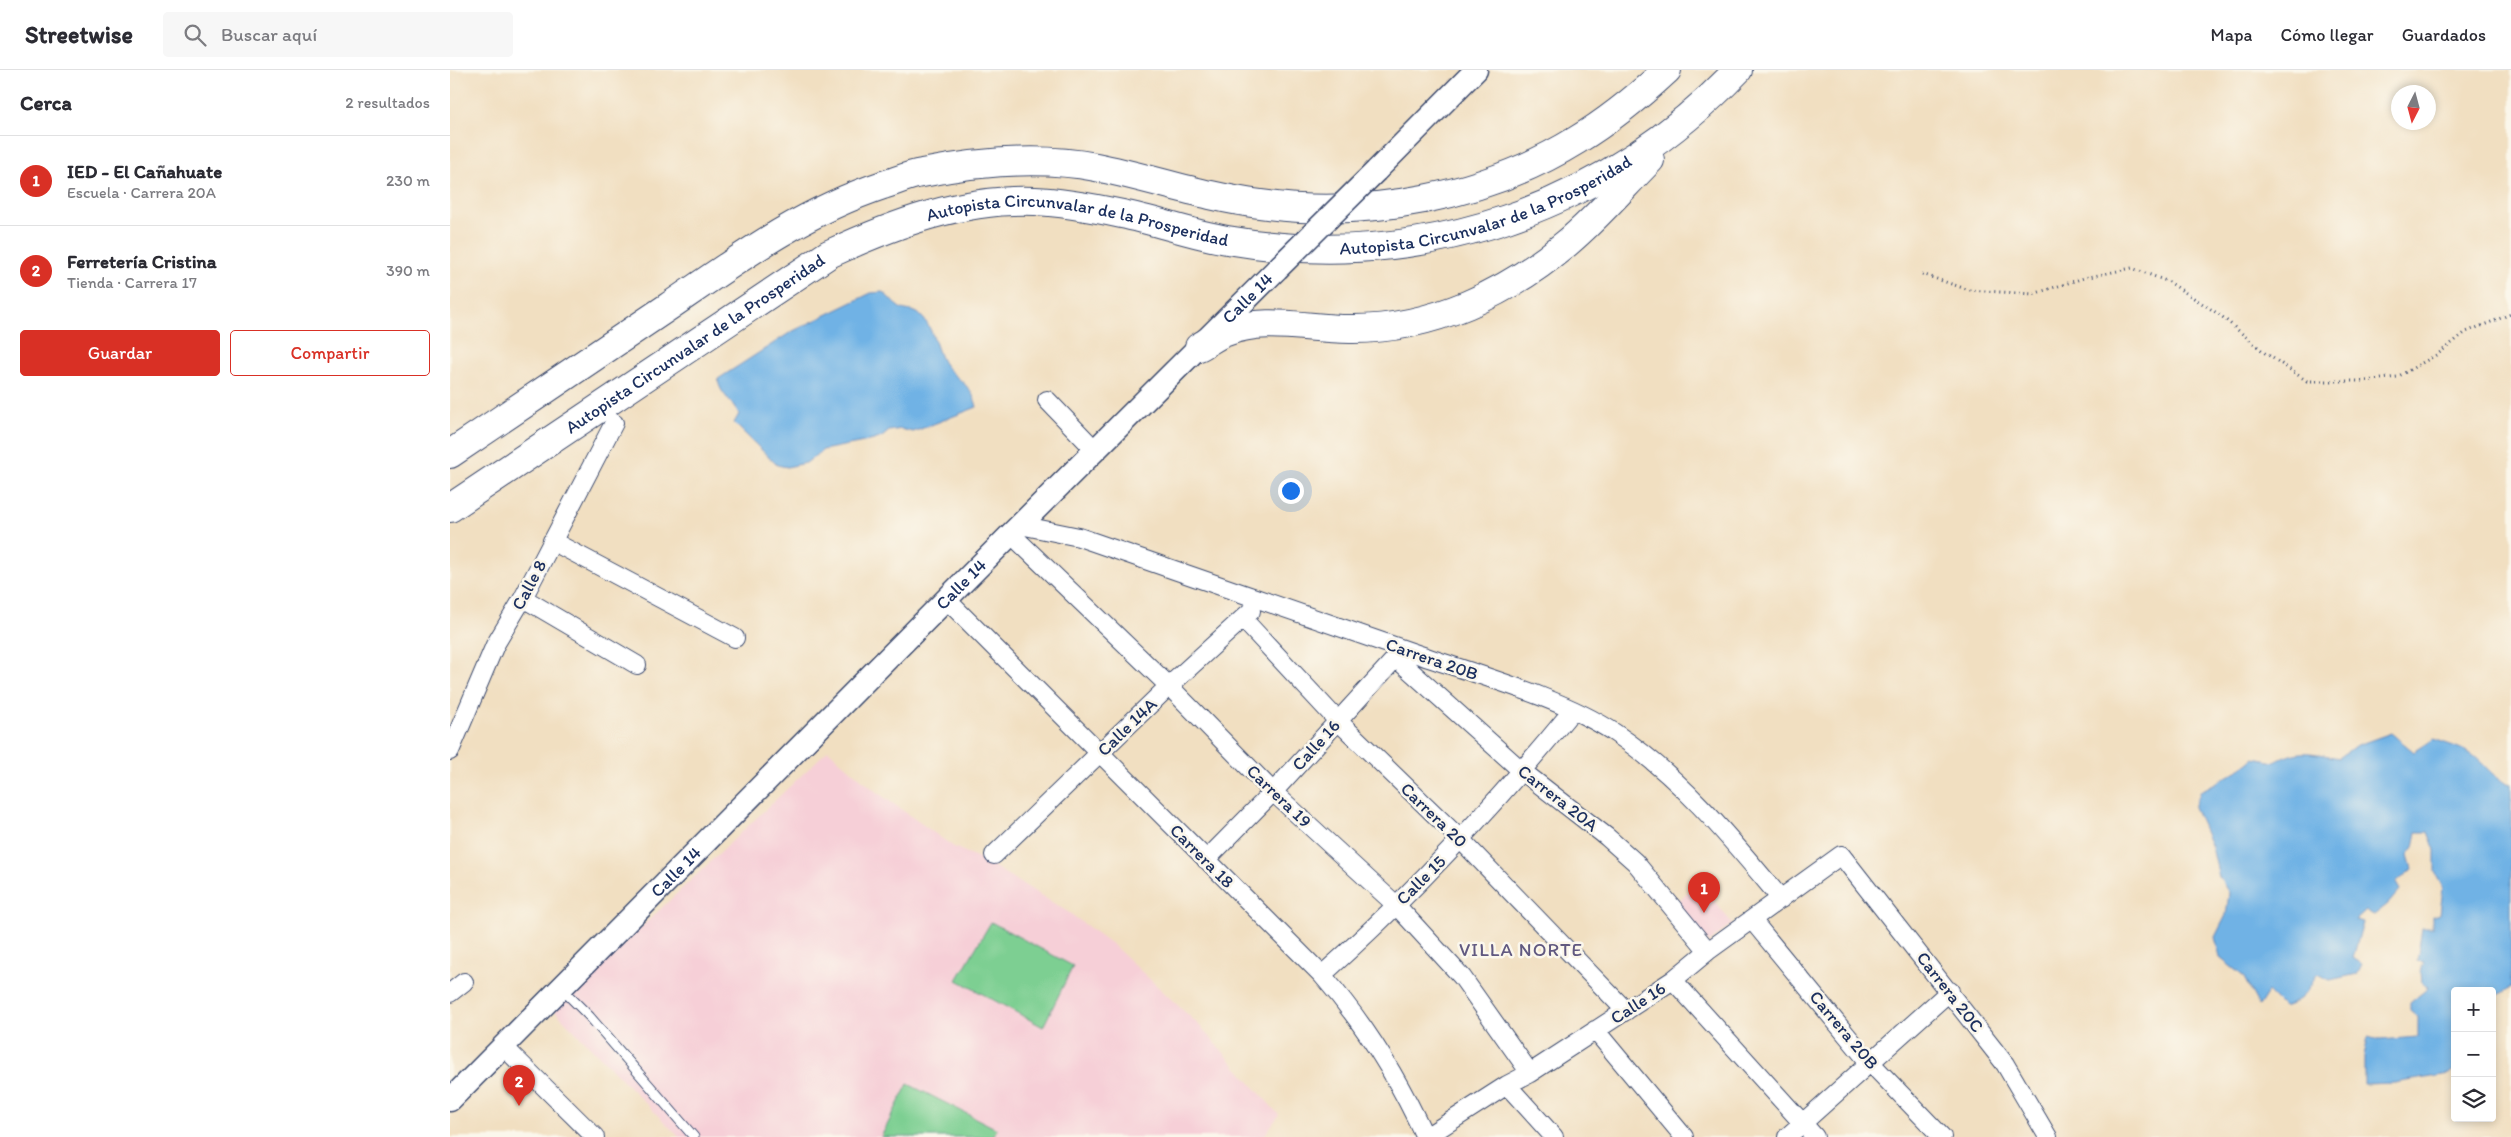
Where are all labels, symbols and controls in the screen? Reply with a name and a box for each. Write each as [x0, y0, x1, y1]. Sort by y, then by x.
search box [163, 12, 513, 57]
text: Streetwise [25, 20, 133, 49]
icon: search [181, 21, 209, 49]
text: Buscar aquí [221, 23, 317, 46]
text: Mapa [2211, 24, 2252, 46]
text: Cómo llegar [2280, 24, 2374, 46]
text: Guardados [2402, 24, 2486, 46]
north arrow [2391, 85, 2436, 130]
text: Cerca [20, 90, 72, 115]
text: 2 resultados [345, 93, 430, 112]
street label: Autopista Circunvalar de la Prosperidad [1339, 150, 1636, 259]
text: IED - El Cañahuate [67, 160, 222, 183]
text: 1 [32, 171, 40, 190]
text: 230 m [386, 171, 430, 190]
text: Escuela · Carrera 20A [67, 183, 216, 202]
street label: Autopista Circunvalar de la Prosperidad [924, 190, 1231, 251]
street label: Autopista Circunvalar de la Prosperidad [561, 249, 829, 438]
text: Ferretería Cristina [67, 250, 217, 273]
text: 2 [32, 261, 40, 280]
text: 390 m [386, 261, 430, 280]
street label: Calle 14 [1218, 268, 1278, 328]
text: Tienda · Carrera 17 [67, 273, 197, 292]
button: Guardar [20, 330, 220, 376]
button: Compartir [230, 330, 430, 376]
your location [1278, 478, 1304, 504]
street label: Calle 14 [931, 554, 991, 614]
street label: Calle 8 [507, 556, 551, 614]
street label: Carrera 20B [1383, 633, 1481, 685]
street label: Calle 14A [1093, 693, 1162, 761]
street label: Calle 16 [1287, 715, 1345, 775]
street label: Carrera 19 [1242, 760, 1316, 832]
street label: Carrera 20A [1513, 760, 1603, 837]
street label: Carrera 20 [1396, 778, 1472, 852]
street label: Carrera 18 [1165, 819, 1239, 893]
street label: Calle 14 [646, 842, 706, 902]
street label: Calle 15 [1391, 850, 1451, 910]
pin: 1 [1688, 872, 1720, 913]
district label: VILLA NORTE [1459, 938, 1583, 961]
street label: Carrera 20C [1912, 947, 1988, 1037]
street label: Calle 16 [1606, 977, 1670, 1029]
street label: Carrera 20B [1805, 986, 1883, 1074]
map controls [2451, 987, 2496, 1122]
button: + [2451, 987, 2496, 1032]
button: − [2451, 1032, 2496, 1077]
pin: 2 [503, 1065, 535, 1106]
button: layers [2451, 1077, 2496, 1122]

